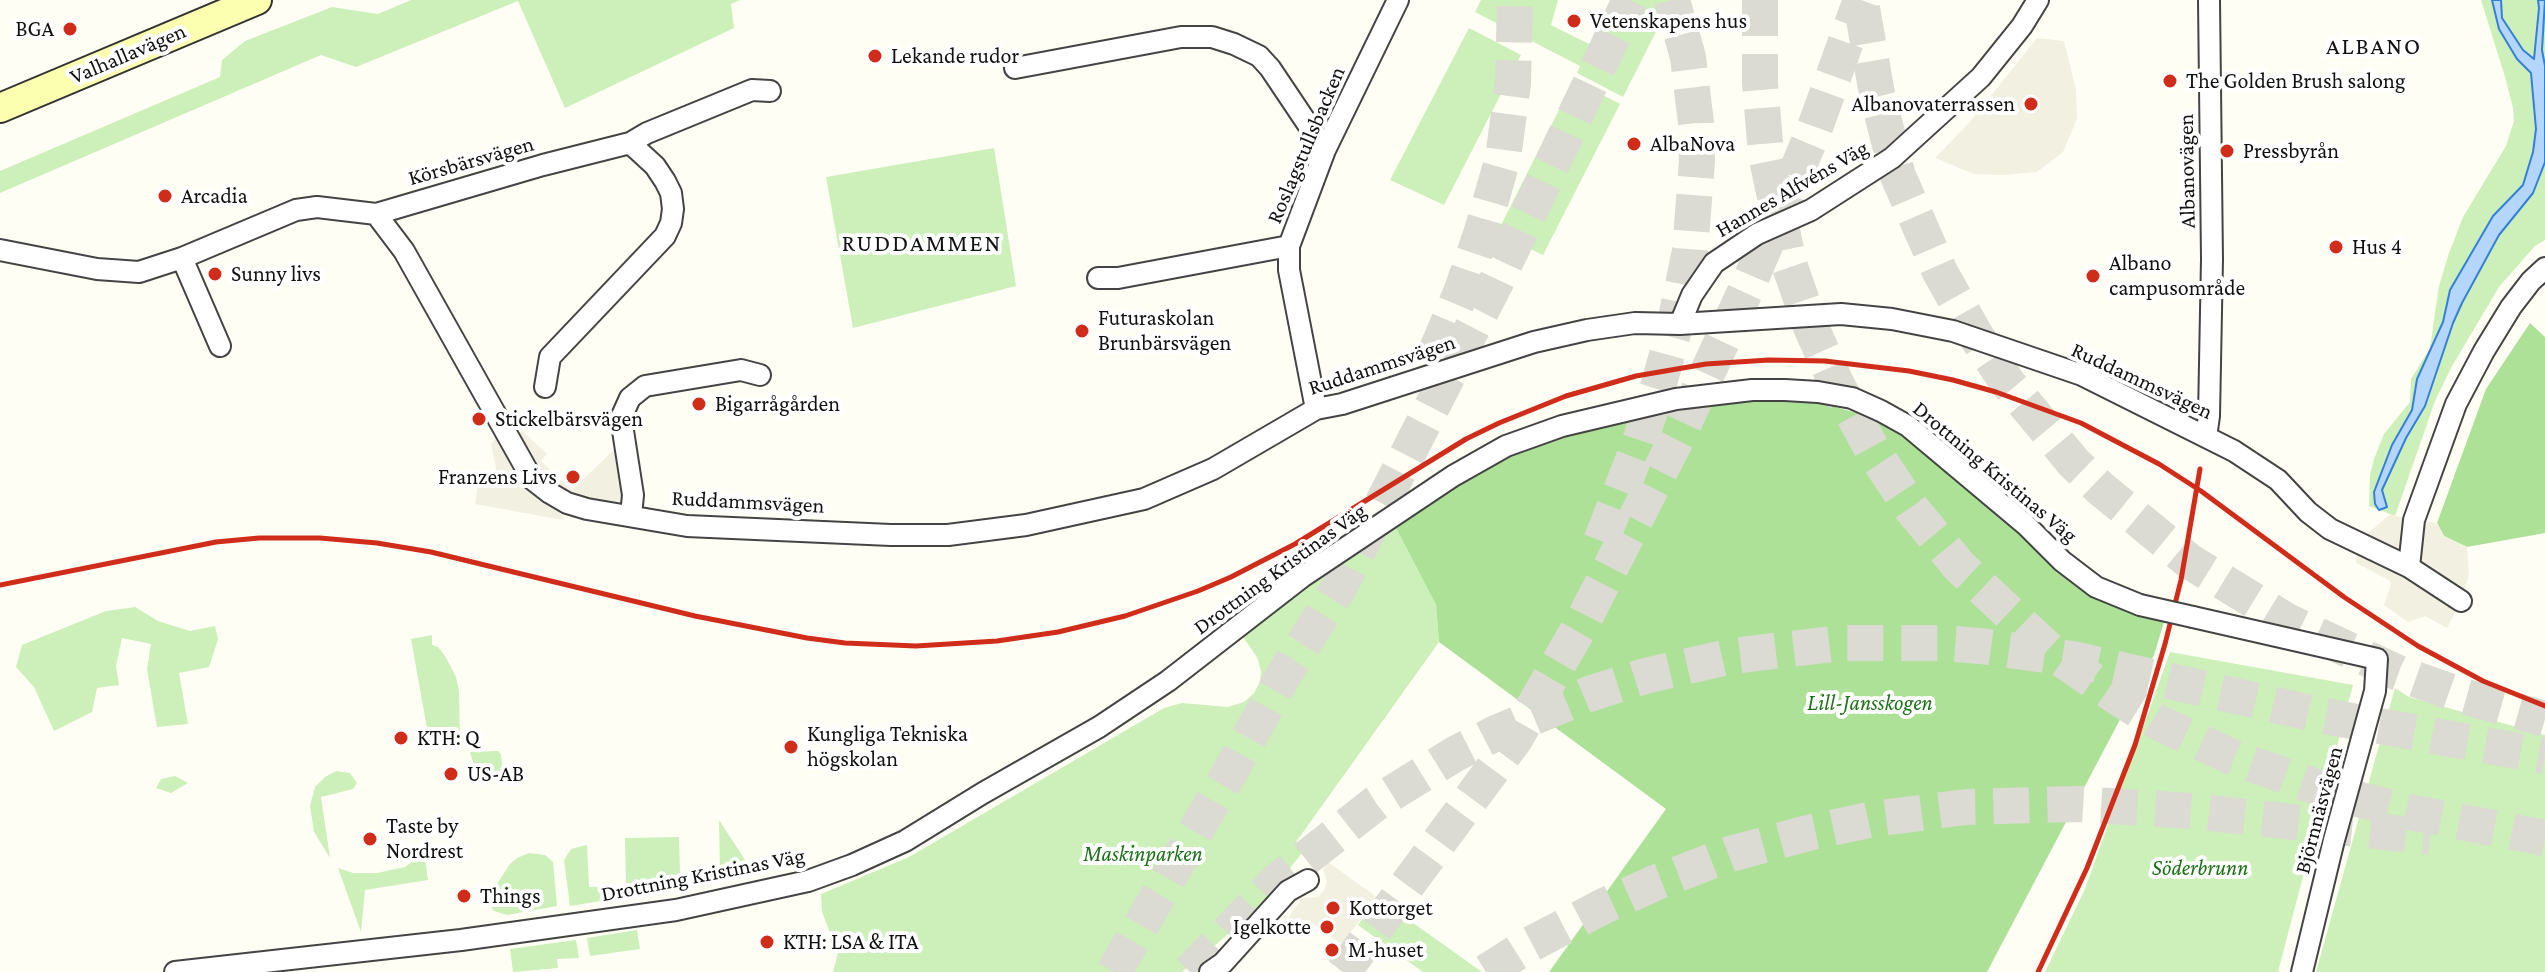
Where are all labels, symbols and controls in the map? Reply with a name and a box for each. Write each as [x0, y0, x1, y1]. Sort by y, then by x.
place label: Vetenskapens hus [1590, 8, 1747, 34]
marker: Vetenskapens hus [1565, 12, 1583, 30]
place label: BGA [16, 16, 54, 42]
street label: Valhallavägen [66, 18, 190, 90]
marker: BGA [61, 20, 79, 38]
district label: ALBANO [2326, 33, 2422, 61]
place label: Lekande rudor [891, 43, 1019, 69]
marker: Lekande rudor [866, 47, 884, 65]
street label: Roslagstullsbacken [1261, 63, 1351, 227]
place label: The Golden Brush salong [2186, 68, 2405, 94]
marker: The Golden Brush salong [2161, 72, 2179, 90]
place label: Albanovaterrassen [1851, 91, 2015, 117]
marker: Albanovaterrassen [2022, 95, 2040, 113]
street label: Albanovägen [2173, 113, 2201, 229]
street label: Körsbärsvägen [405, 130, 537, 192]
place label: AlbaNova [1650, 131, 1735, 157]
marker: AlbaNova [1625, 135, 1643, 153]
street label: Hannes Alfvéns Väg [1711, 135, 1873, 243]
place label: Pressbyrån [2243, 138, 2339, 164]
marker: Pressbyrån [2218, 142, 2236, 160]
place label: Arcadia [181, 183, 248, 209]
marker: Arcadia [156, 187, 174, 205]
district label: RUDDAMMEN [842, 230, 1002, 258]
place label: Hus 4 [2352, 234, 2402, 260]
marker: Hus 4 [2327, 238, 2345, 256]
place label: Albano campusområde [2109, 250, 2245, 302]
place label: Sunny livs [231, 261, 321, 287]
marker: Sunny livs [206, 265, 224, 283]
marker: Albano campusområde [2084, 267, 2102, 285]
place label: Futuraskolan Brunbärsvägen [1098, 305, 1231, 356]
marker: Futuraskolan Brunbärsvägen [1073, 322, 1091, 340]
street label: Ruddammsvägen [1305, 329, 1459, 401]
street label: Ruddammsvägen [2067, 337, 2217, 425]
place label: Bigarrågården [715, 391, 840, 417]
marker: Bigarrågården [690, 395, 708, 413]
street label: Drottning Kristinas Väg [1907, 395, 2083, 549]
place label: Stickelbärsvägen [495, 406, 643, 432]
marker: Stickelbärsvägen [470, 410, 488, 428]
place label: Franzens Livs [438, 464, 557, 490]
marker: Franzens Livs [564, 468, 582, 486]
street label: Ruddammsvägen [671, 485, 825, 519]
street label: Drottning Kristinas Väg [1189, 498, 1371, 640]
park label: Lill-Jansskogen [1807, 690, 1933, 716]
place label: Kungliga Tekniska högskolan [807, 721, 968, 772]
place label: KTH: Q [417, 725, 480, 751]
marker: KTH: Q [392, 729, 410, 747]
marker: Kungliga Tekniska högskolan [782, 738, 800, 756]
street label: Björnnäsvägen [2289, 743, 2349, 877]
place label: US-AB [467, 761, 524, 787]
marker: US-AB [442, 765, 460, 783]
place label: Taste by Nordrest [386, 813, 463, 864]
marker: Taste by Nordrest [361, 830, 379, 848]
park label: Maskinparken [1083, 841, 1203, 867]
street label: Drottning Kristinas Väg [599, 842, 807, 908]
park label: Söderbrunn [2152, 855, 2248, 881]
place label: Things [480, 883, 541, 909]
marker: Things [455, 887, 473, 905]
place label: Kottorget [1349, 895, 1433, 921]
marker: Kottorget [1324, 899, 1342, 917]
place label: Igelkotte [1233, 914, 1311, 940]
marker: Igelkotte [1318, 918, 1336, 936]
place label: KTH: LSA & ITA [783, 929, 919, 955]
marker: KTH: LSA & ITA [758, 933, 776, 951]
place label: M-huset [1348, 937, 1423, 963]
marker: M-huset [1323, 941, 1341, 959]

